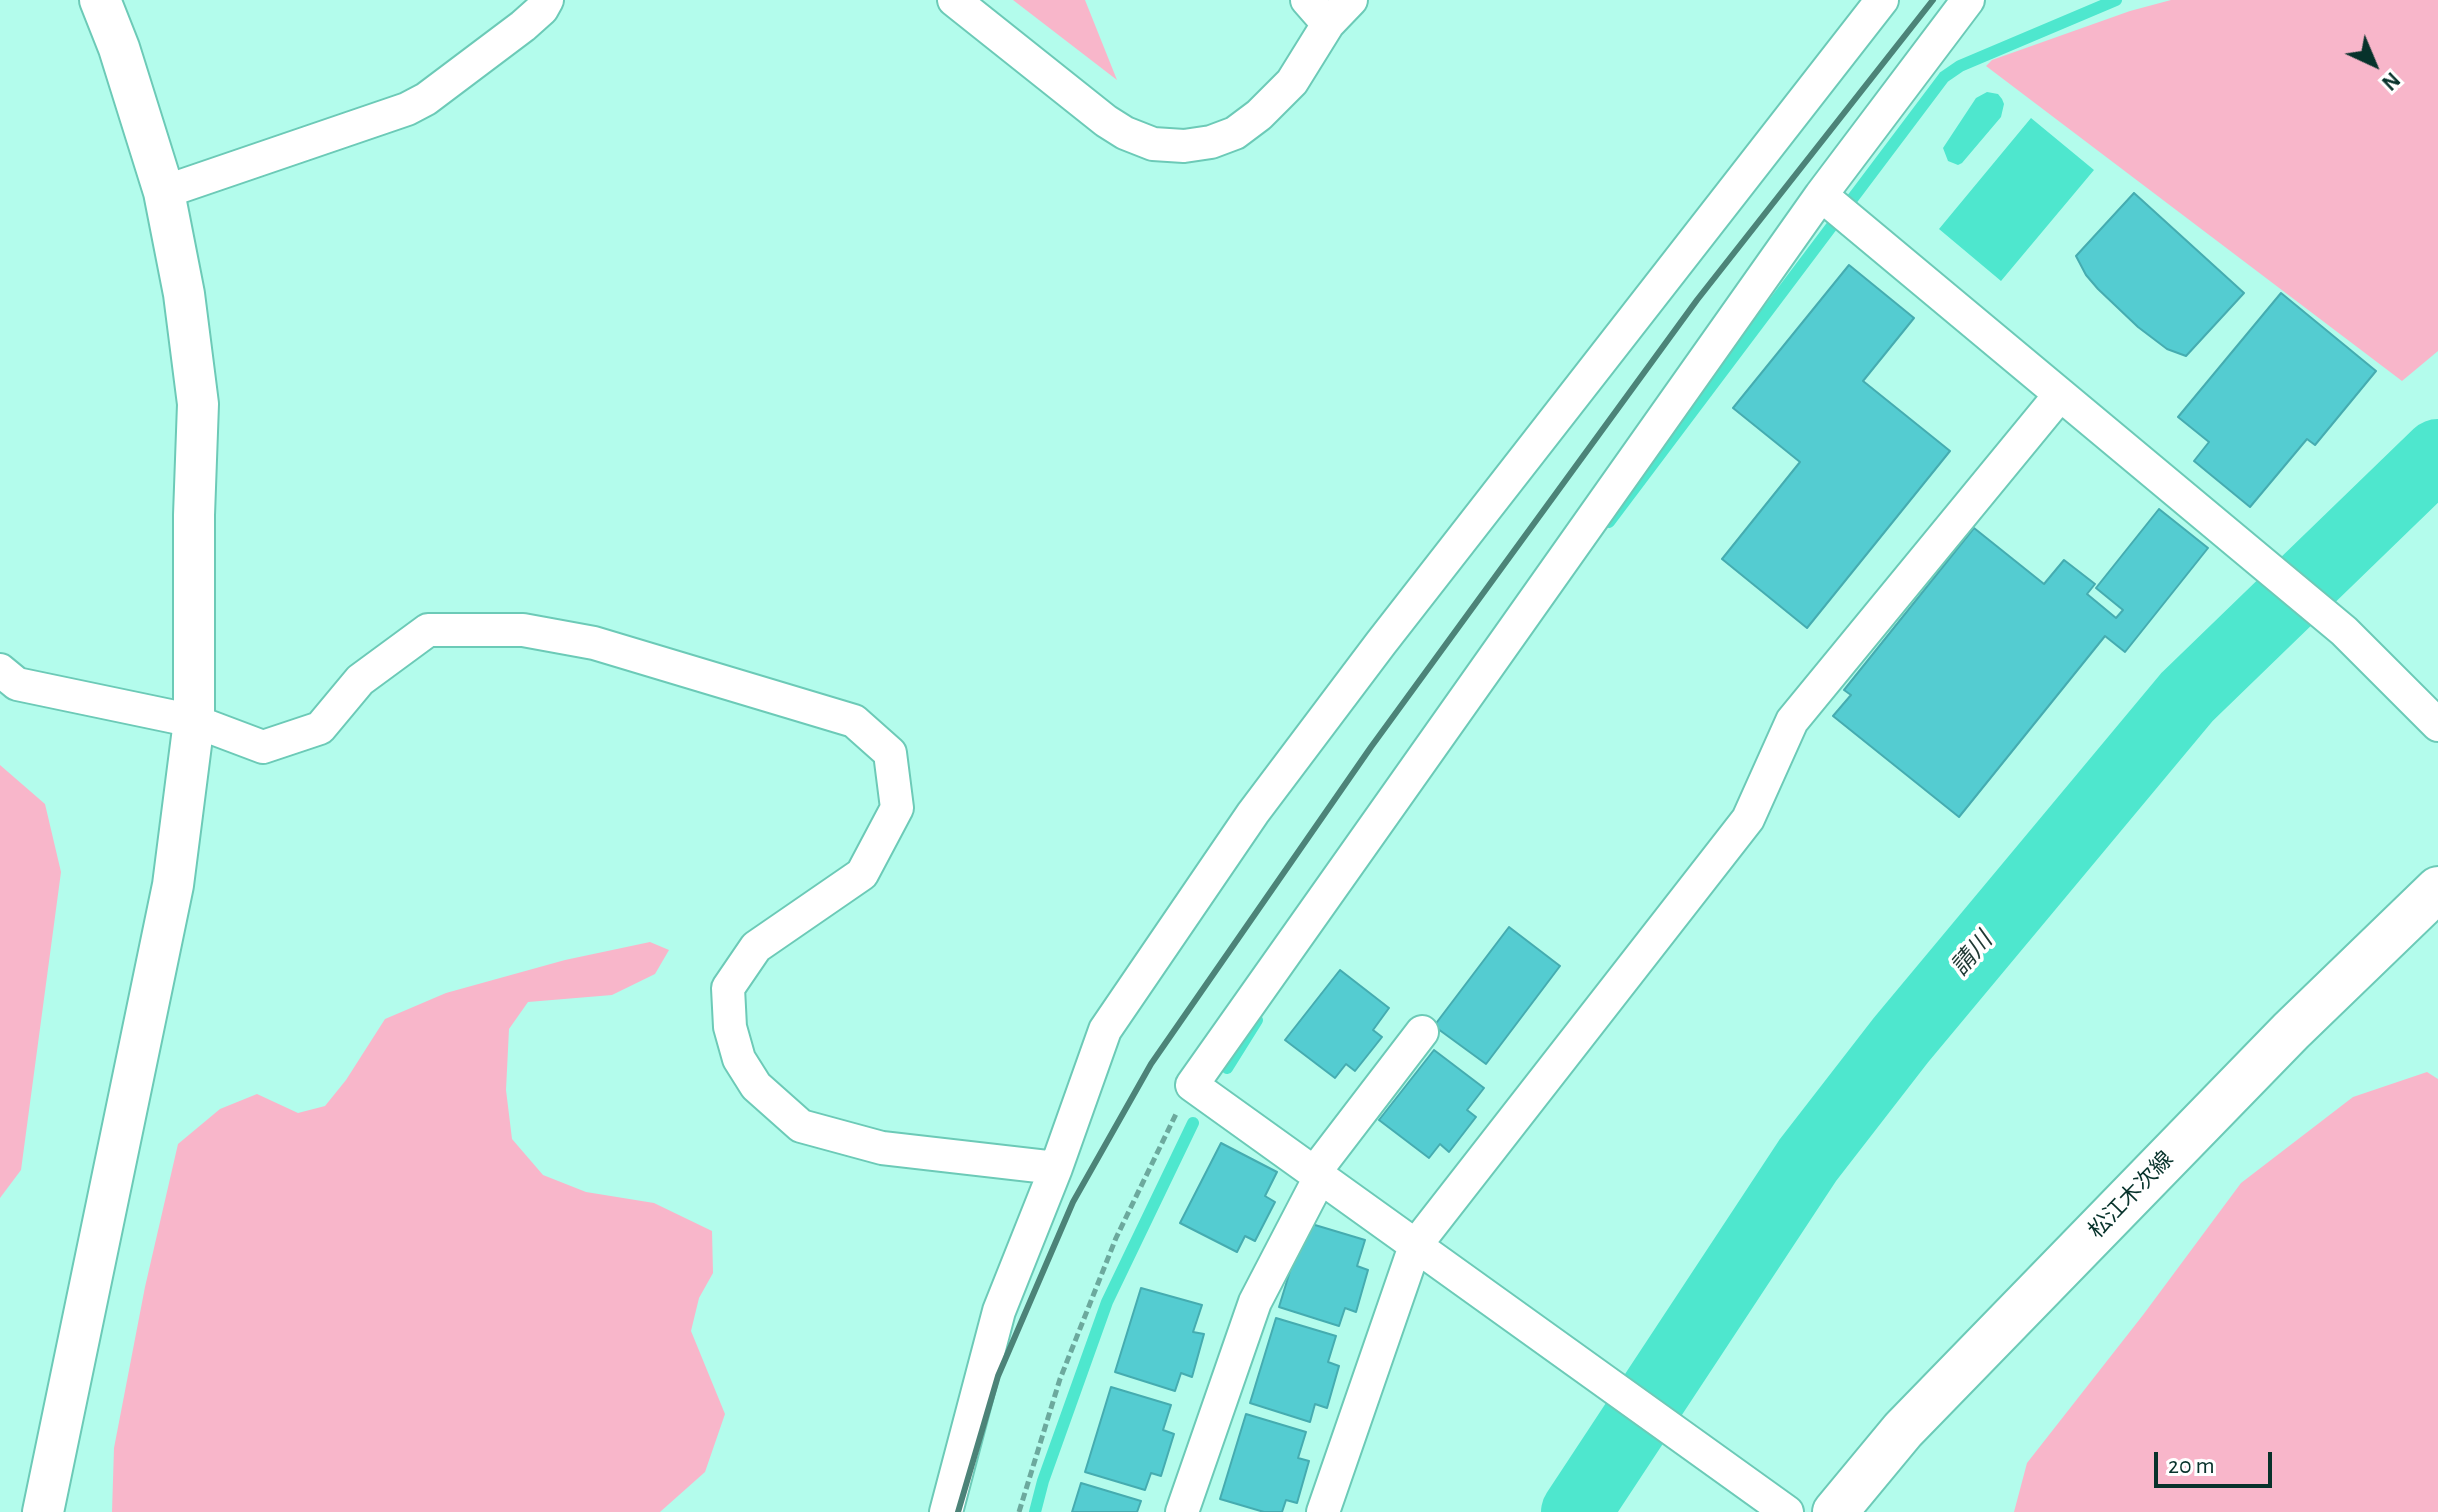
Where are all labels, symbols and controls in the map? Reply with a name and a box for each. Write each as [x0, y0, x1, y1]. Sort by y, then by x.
north arrow [2334, 24, 2414, 104]
text: N [2378, 68, 2404, 94]
water label: 請川 [1946, 926, 1998, 982]
street label: 松江木次線 [2083, 1146, 2179, 1244]
scale bar [2158, 1436, 2276, 1486]
text: 20 m [2168, 1454, 2215, 1478]

